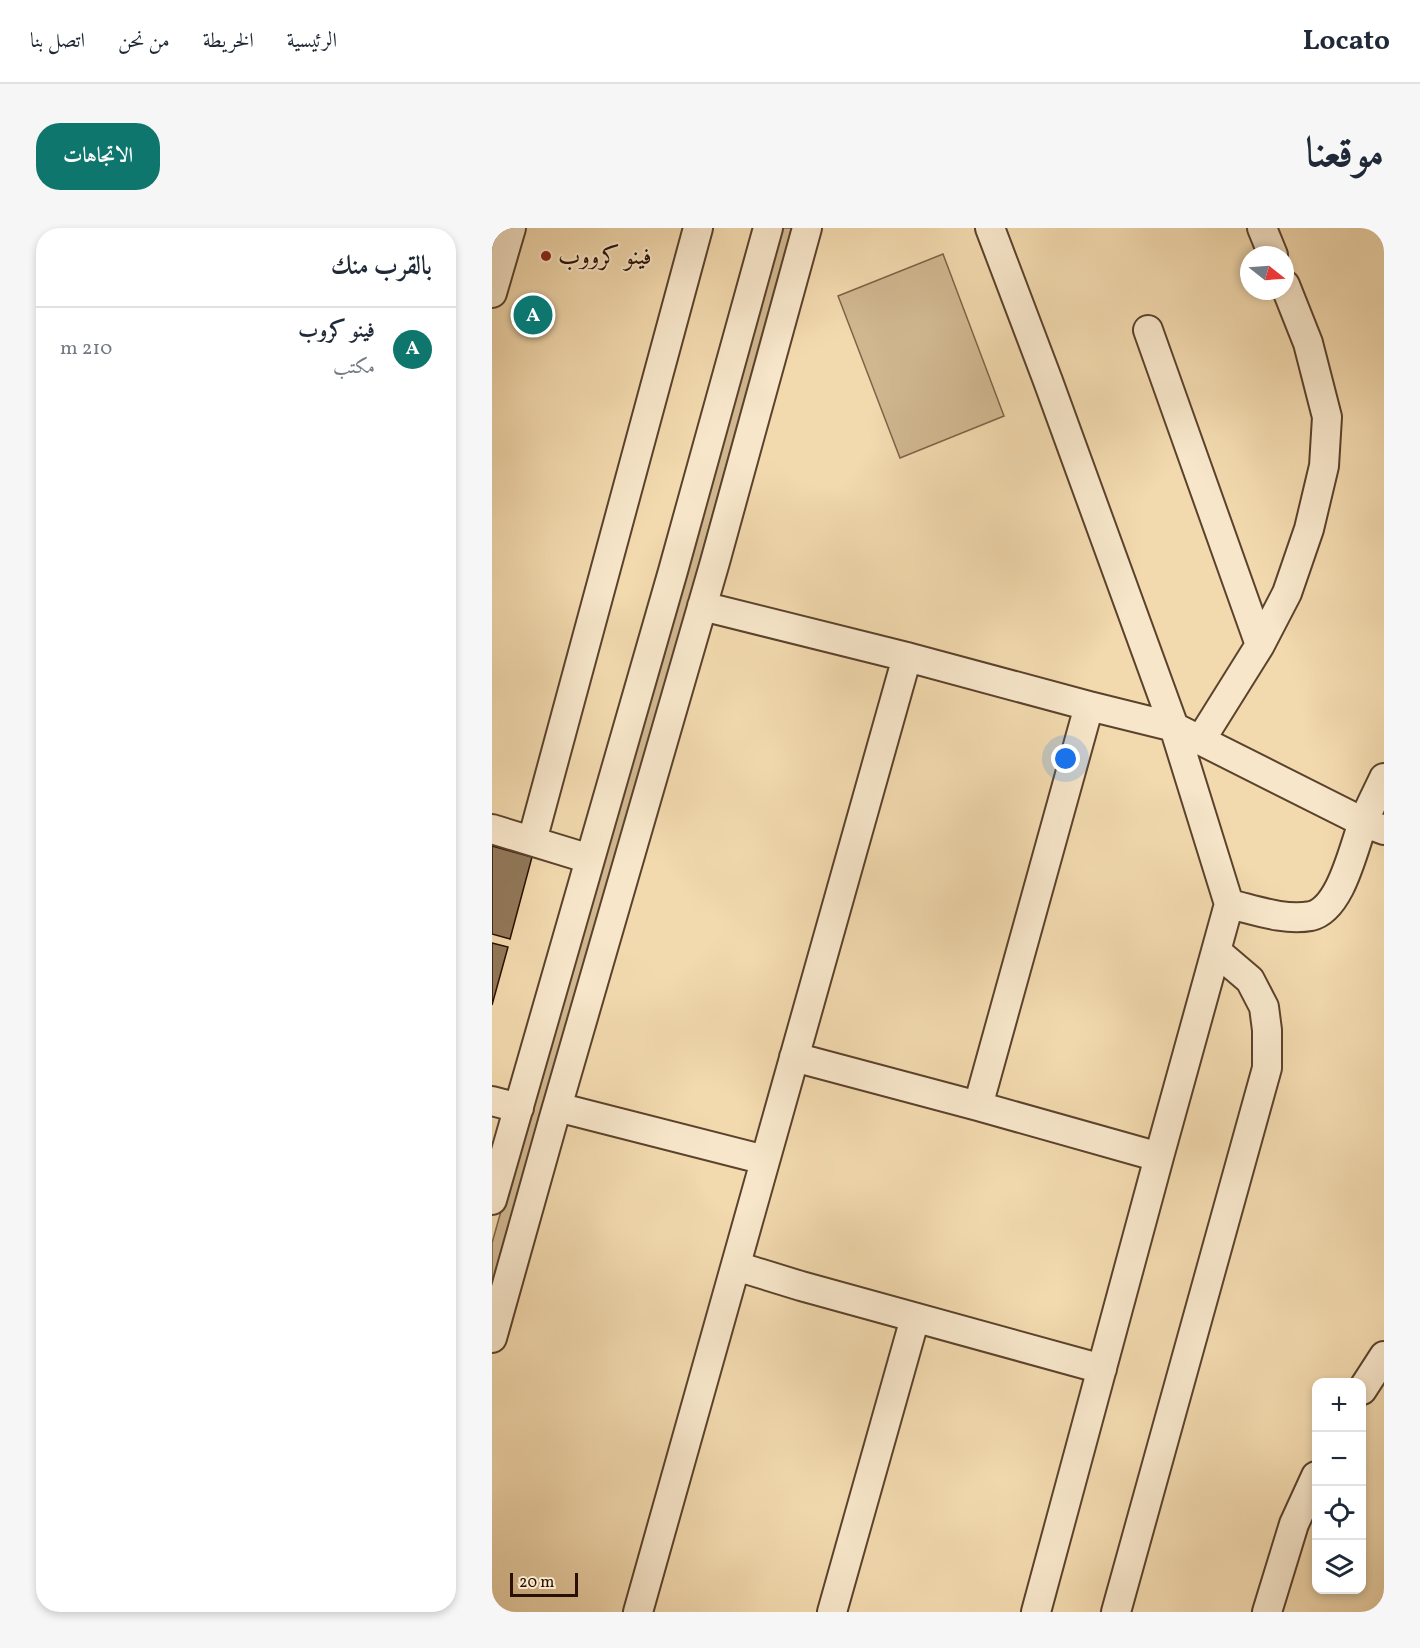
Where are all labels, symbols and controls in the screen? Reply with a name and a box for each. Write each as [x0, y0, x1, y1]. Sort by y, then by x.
text: Locato [1303, 22, 1390, 61]
text: اتصل بنا [30, 27, 85, 56]
text: من نحن [118, 27, 170, 56]
text: الخريطة [203, 27, 254, 56]
text: الرئيسية [287, 27, 337, 56]
button: الاتجاهات [36, 123, 160, 190]
text: موقعنا [1306, 126, 1384, 185]
place label: فینو کرووب [558, 241, 652, 275]
north arrow [1240, 246, 1294, 300]
text: بالقرب منك [331, 249, 432, 285]
marker: فینو کرووب [539, 249, 553, 263]
pin: A [514, 292, 552, 338]
text: فينو كروب [298, 316, 375, 347]
text: 210 m [60, 335, 112, 363]
text: A [405, 335, 420, 363]
text: مكتب [333, 354, 375, 382]
your location [1051, 744, 1080, 773]
map controls [1312, 1378, 1366, 1594]
button: + [1312, 1378, 1366, 1432]
button: − [1312, 1432, 1366, 1486]
button: locate [1312, 1486, 1366, 1540]
button: layers [1312, 1540, 1366, 1594]
scale bar [510, 1570, 578, 1598]
text: 20 m [519, 1572, 554, 1594]

